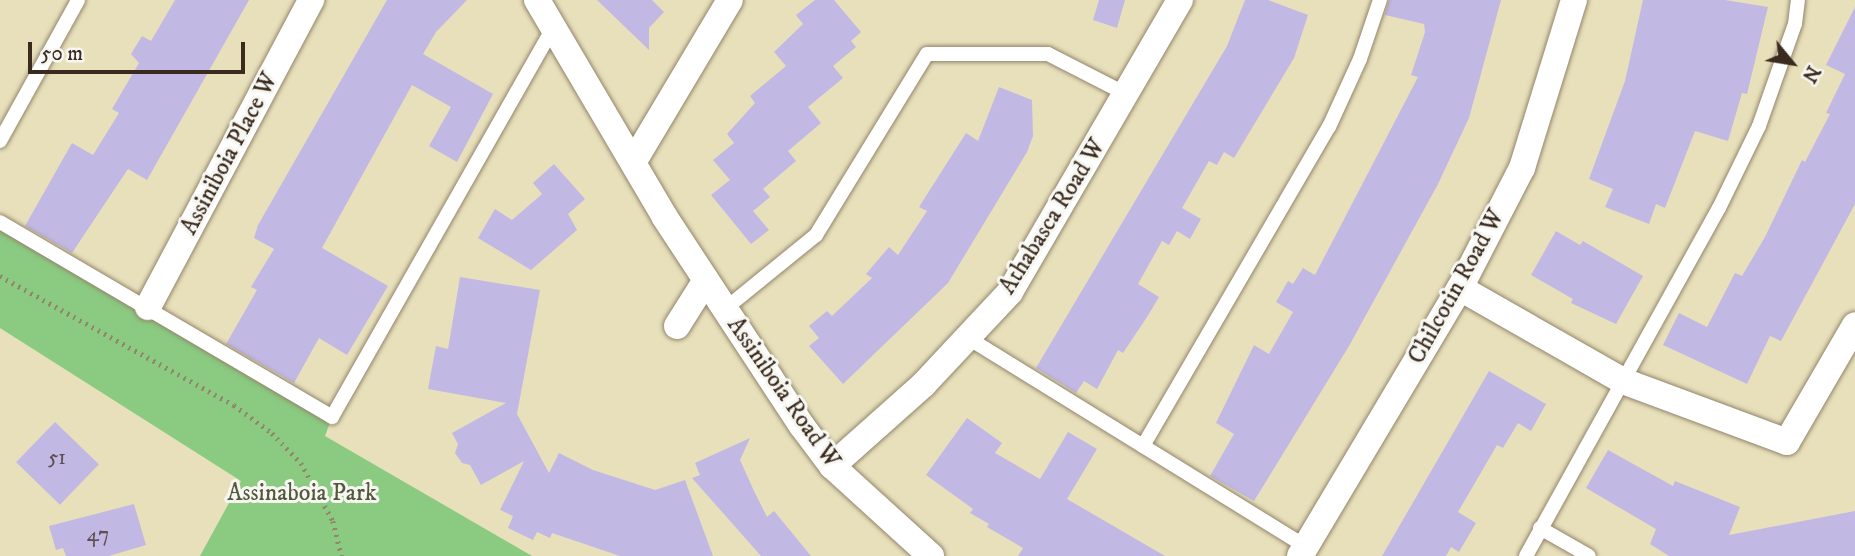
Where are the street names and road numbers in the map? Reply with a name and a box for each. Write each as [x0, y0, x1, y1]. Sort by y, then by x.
street label: Assiniboia Place W [175, 68, 285, 240]
street label: Athabasca Road W [994, 134, 1112, 300]
street label: Chilcotin Road W [1403, 205, 1511, 369]
street label: Assiniboia Road W [720, 312, 846, 474]

